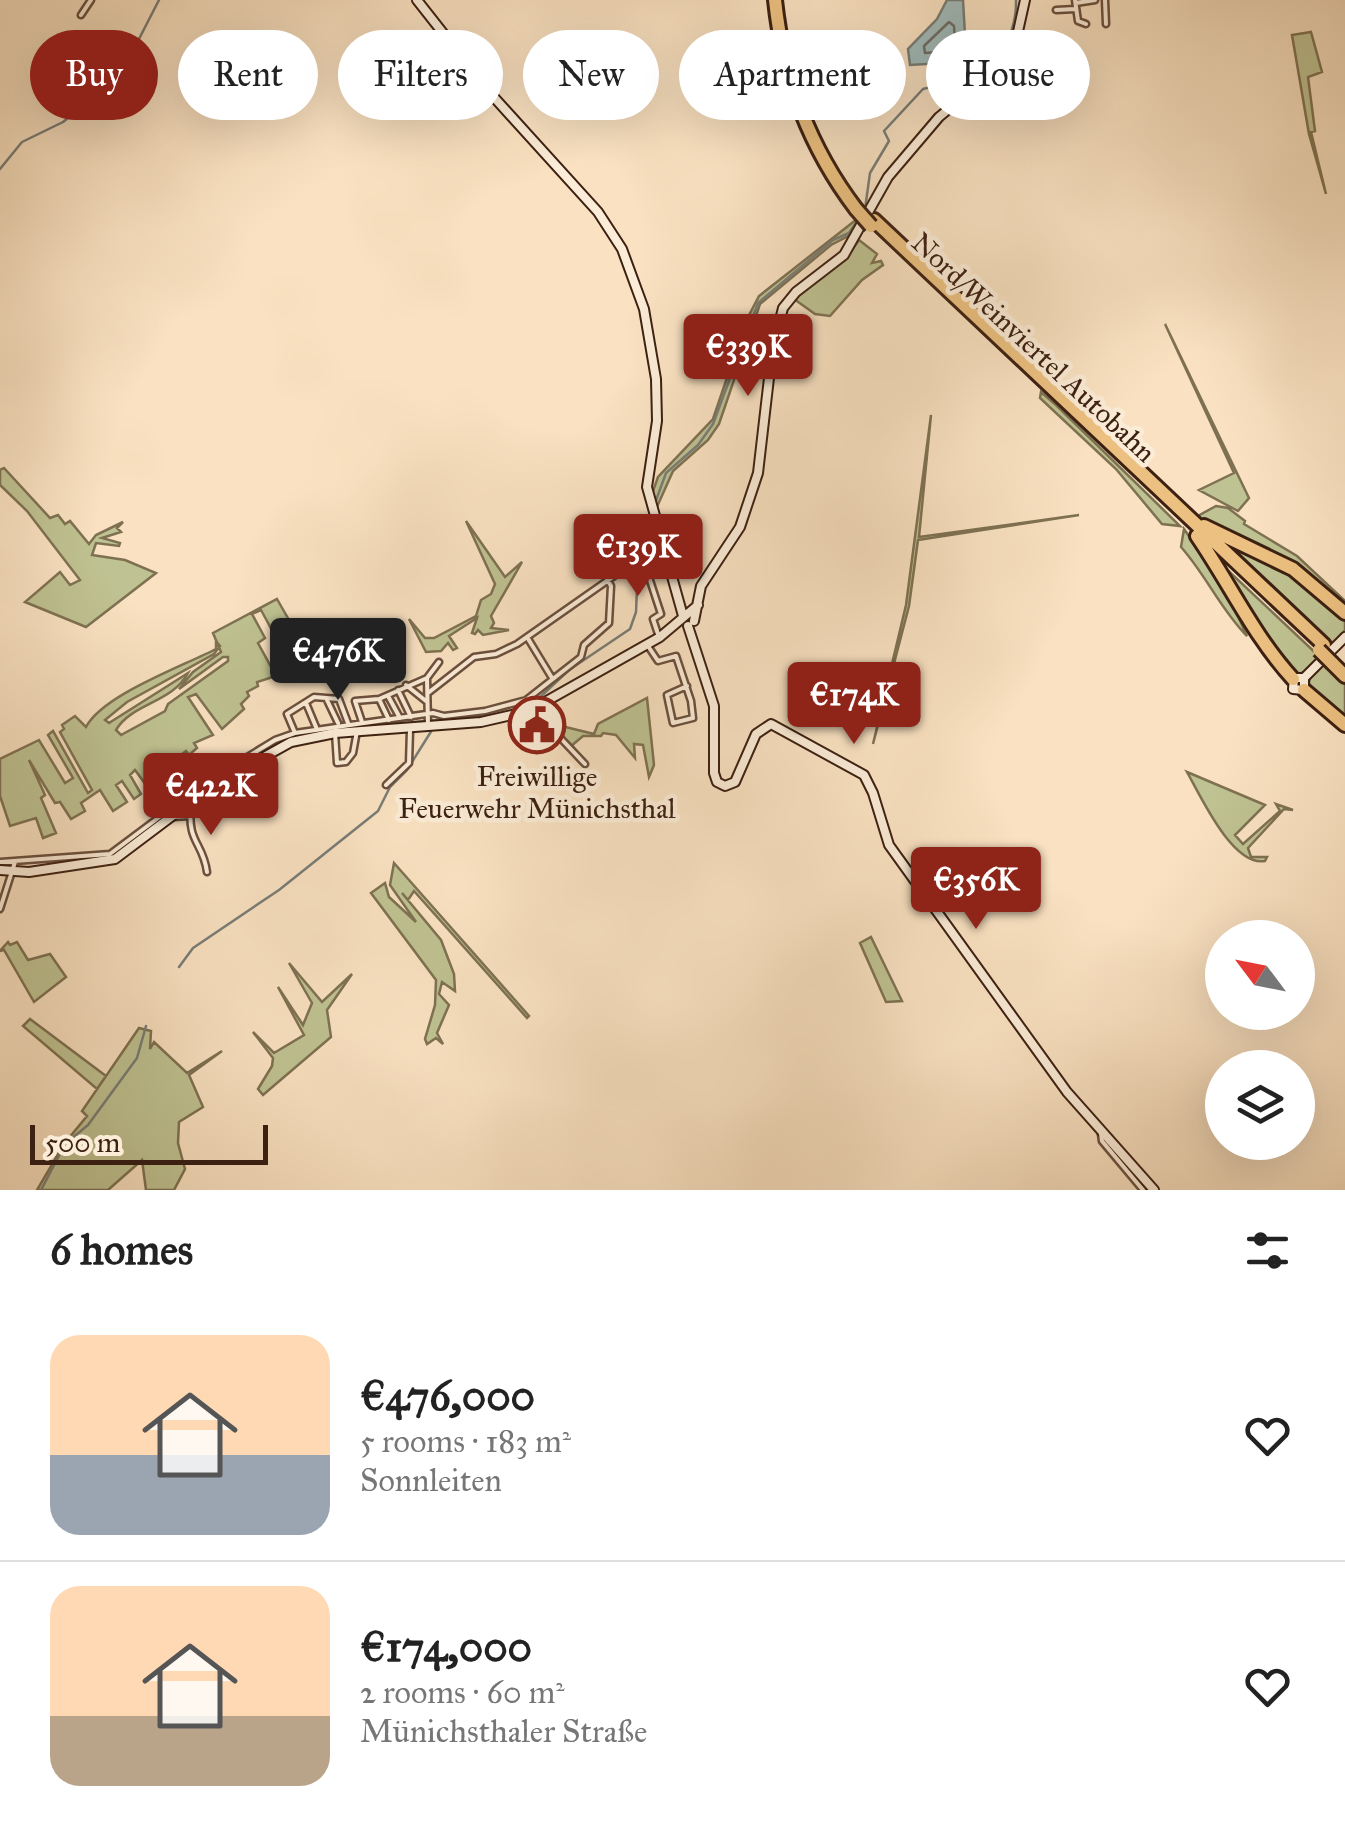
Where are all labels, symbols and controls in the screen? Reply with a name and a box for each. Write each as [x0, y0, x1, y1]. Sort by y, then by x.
chip: Buy [30, 30, 158, 120]
chip: Rent [178, 30, 318, 120]
chip: Filters [338, 30, 503, 120]
chip: New [523, 30, 659, 120]
chip: Apartment [679, 30, 906, 120]
chip: House [926, 30, 1090, 120]
street label: Nord/Weinviertel Autobahn [904, 225, 1163, 470]
pin: €339K [678, 314, 818, 399]
text: €339K [706, 327, 790, 366]
pin: €139K [568, 514, 708, 599]
text: €139K [596, 527, 680, 566]
pin: €476K [268, 618, 408, 703]
text: €476K [292, 631, 384, 670]
pin: €174K [784, 662, 924, 747]
text: €174K [810, 675, 898, 714]
public building icon: Freiwillige Feuerwehr Münichsthal [507, 695, 567, 755]
pin: €422K [141, 753, 281, 838]
place label: Freiwillige Feuerwehr Münichsthal [398, 759, 676, 826]
text: €422K [165, 766, 257, 805]
pin: €356K [906, 847, 1046, 932]
text: €356K [933, 860, 1019, 899]
north arrow [1205, 920, 1315, 1030]
map controls [1205, 920, 1315, 1160]
button: layers [1205, 1050, 1315, 1160]
scale bar [30, 1120, 268, 1164]
text: 500 m [45, 1125, 120, 1160]
icon: filters [1240, 1223, 1295, 1278]
text: 6 homes [50, 1224, 193, 1276]
text: €476,000 [360, 1370, 535, 1422]
icon: home [130, 1375, 250, 1495]
icon: heart [1240, 1408, 1295, 1463]
text: 5 rooms · 183 m² [360, 1422, 571, 1461]
text: Sonnleiten [360, 1461, 502, 1500]
text: €174,000 [360, 1621, 532, 1673]
icon: home [130, 1626, 250, 1746]
icon: heart [1240, 1659, 1295, 1714]
text: 2 rooms · 60 m² [360, 1673, 565, 1712]
text: Münichsthaler Straße [360, 1712, 647, 1751]

